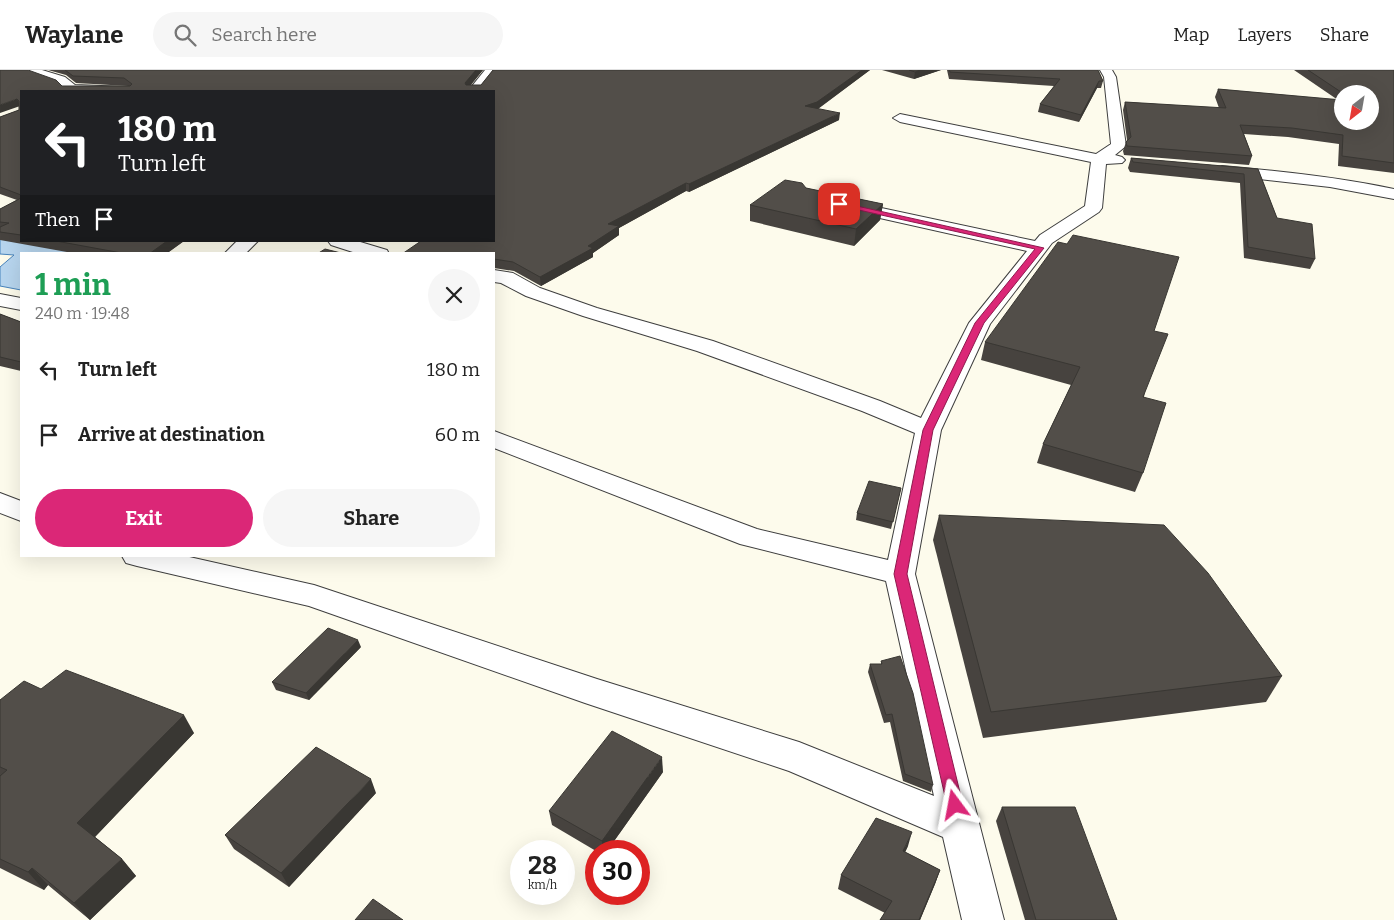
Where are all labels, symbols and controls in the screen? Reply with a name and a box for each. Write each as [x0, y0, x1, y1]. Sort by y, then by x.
search box [153, 12, 503, 57]
text: Waylane [25, 21, 123, 49]
icon: search [171, 21, 199, 49]
text: Search here [211, 23, 317, 46]
text: Map [1173, 24, 1209, 46]
text: Layers [1237, 24, 1292, 46]
text: Share [1320, 24, 1369, 46]
north arrow [1334, 85, 1379, 130]
map controls [1334, 85, 1379, 130]
text: 180 m [118, 108, 216, 150]
icon: left [35, 110, 100, 175]
text: Turn left [118, 150, 206, 177]
pin [818, 183, 860, 225]
icon: arrive [825, 190, 853, 218]
icon: arrive [90, 205, 118, 233]
text: Then [35, 208, 80, 231]
text: 1 min [35, 267, 111, 303]
button: close [428, 269, 480, 321]
text: 240 m · 19:48 [35, 304, 130, 323]
icon: left [35, 356, 63, 384]
text: Turn left [78, 358, 157, 381]
text: 180 m [427, 358, 480, 381]
icon: arrive [35, 421, 63, 449]
text: Arrive at destination [78, 423, 265, 446]
text: 60 m [435, 423, 480, 446]
button: Exit [35, 489, 253, 547]
button: Share [263, 489, 480, 547]
position arrow [928, 778, 980, 830]
speed limit sign: 30 [585, 840, 650, 905]
text: 28 [528, 851, 557, 881]
text: km/h [528, 878, 557, 892]

